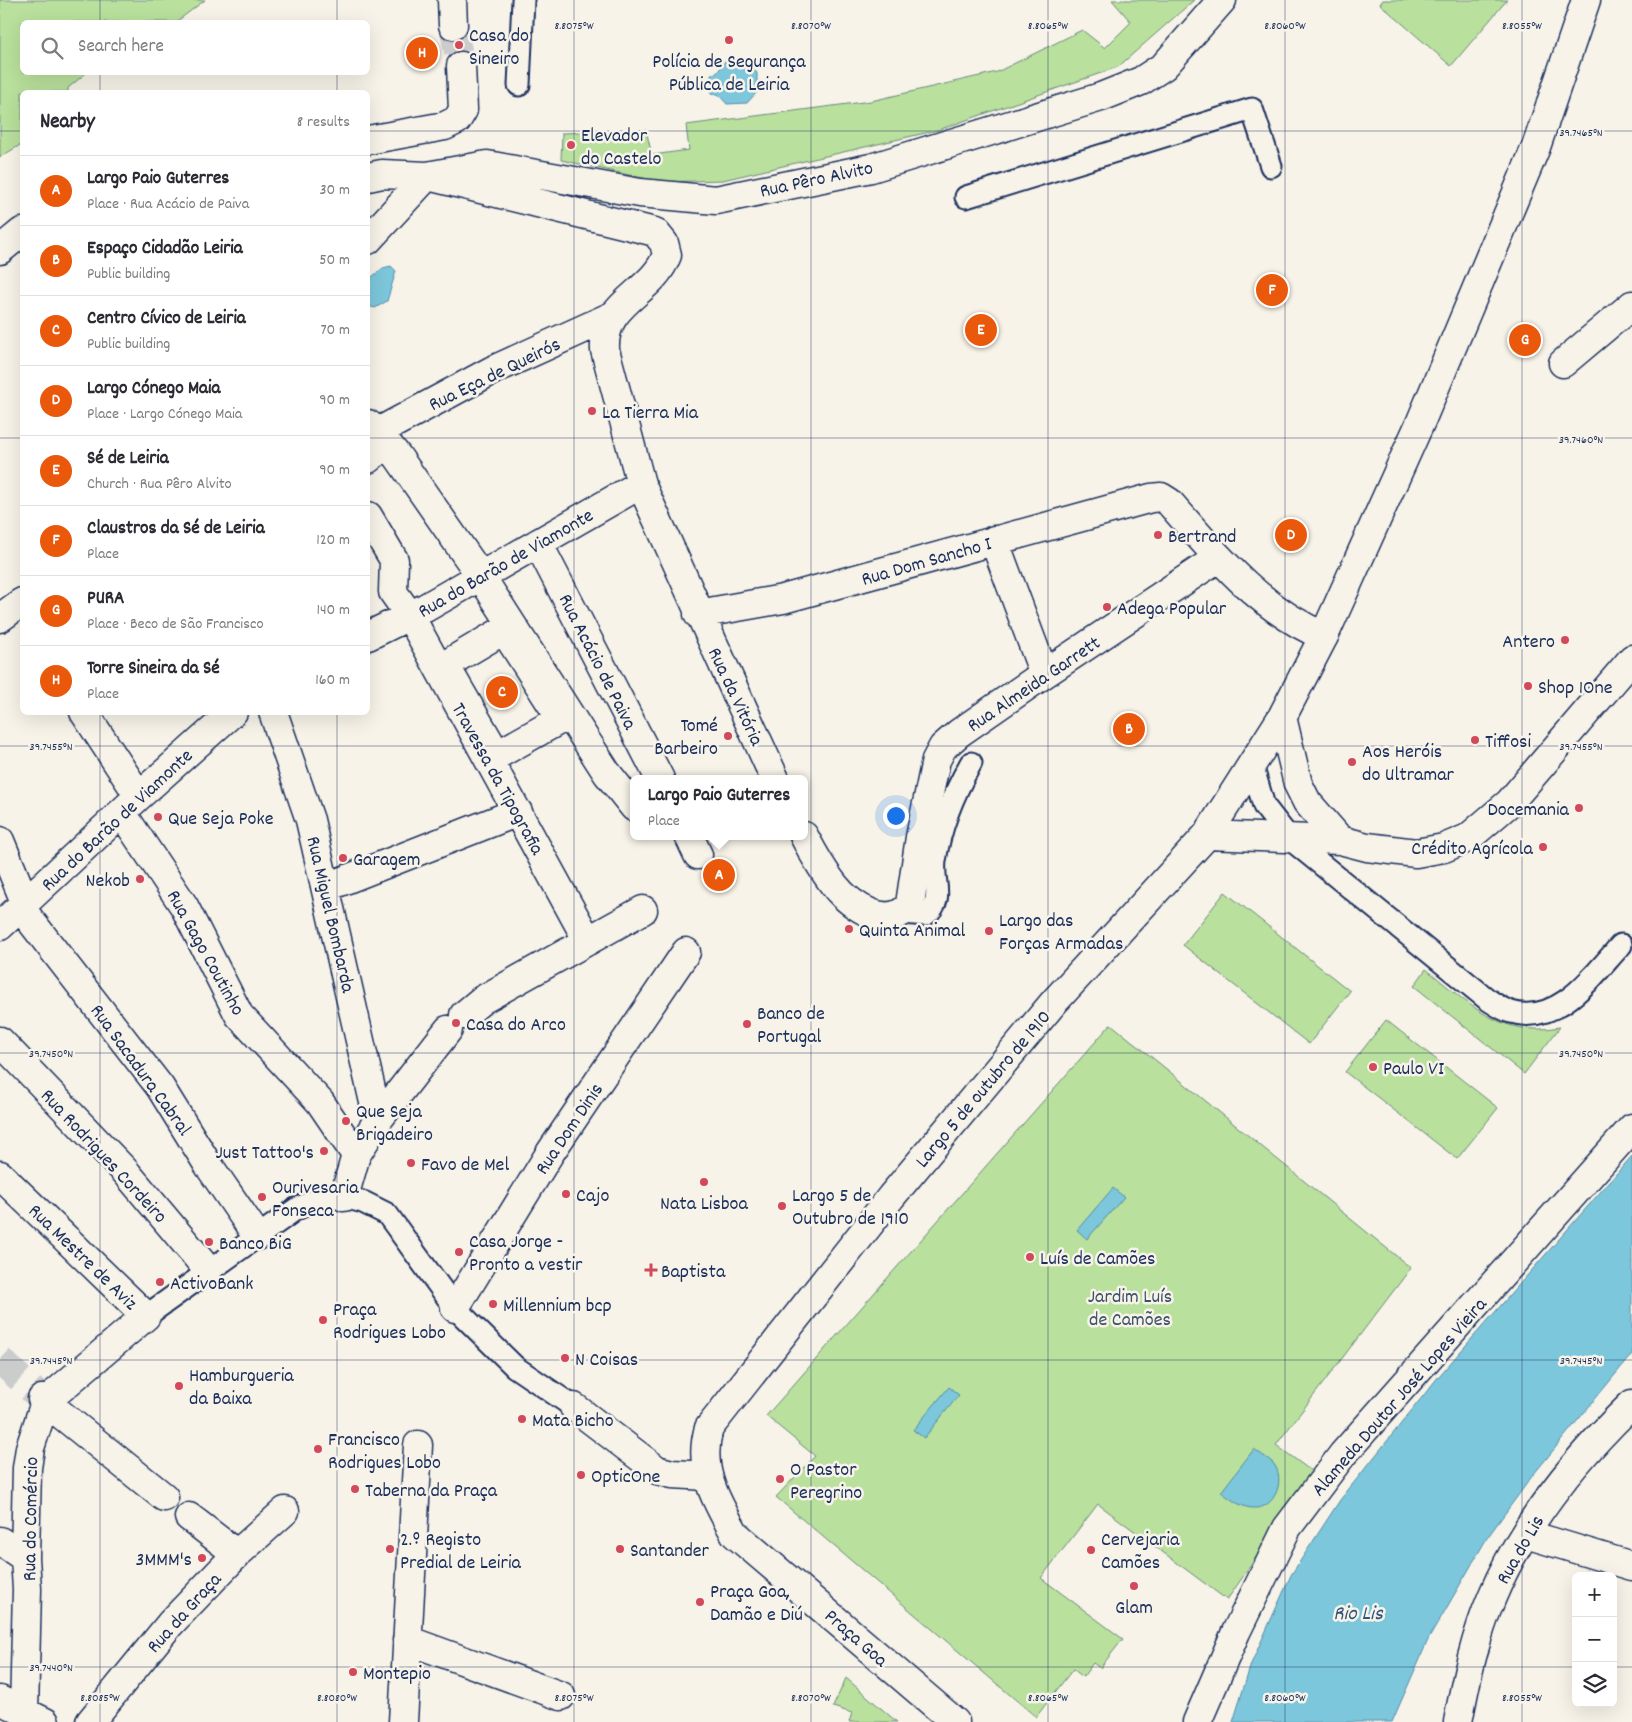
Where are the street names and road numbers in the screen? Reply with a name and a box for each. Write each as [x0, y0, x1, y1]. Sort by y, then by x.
street label: Rua Pêro Alvito [758, 155, 876, 207]
street label: Rua Eça de Queirós [425, 332, 566, 420]
street label: Rua do Barão de Viamonte [414, 503, 600, 626]
street label: Rua Dom Sancho I [858, 531, 995, 595]
street label: Rua Acácio de Paiva [550, 590, 643, 736]
street label: Rua Almeida Garrett [962, 630, 1107, 741]
street label: Rua da Vitória [699, 643, 770, 752]
street label: Travessa da Tipografia [443, 698, 550, 861]
street label: Rua do Barão de Viamonte [36, 743, 200, 899]
street label: Rua Miguel Bombarda [297, 834, 361, 996]
street label: Rua Gago Coutinho [158, 886, 251, 1021]
street label: Rua Sacadura Cabral [82, 999, 197, 1143]
street label: Largo 5 de outubro de 1910 [910, 1005, 1059, 1175]
street label: Rua Dom Dinis [529, 1078, 611, 1181]
street label: Rua Rodrigues Cordeiro [33, 1084, 173, 1231]
street label: Rua Mestre de Aviz [21, 1199, 143, 1318]
street label: Alameda Doutor José Lopes Vieira [1306, 1292, 1495, 1504]
street label: Rua do Comércio [17, 1457, 47, 1581]
street label: Rua do Lis [1491, 1511, 1553, 1590]
street label: Rua da Graça [141, 1567, 229, 1661]
street label: Praça Goa [817, 1604, 893, 1675]

